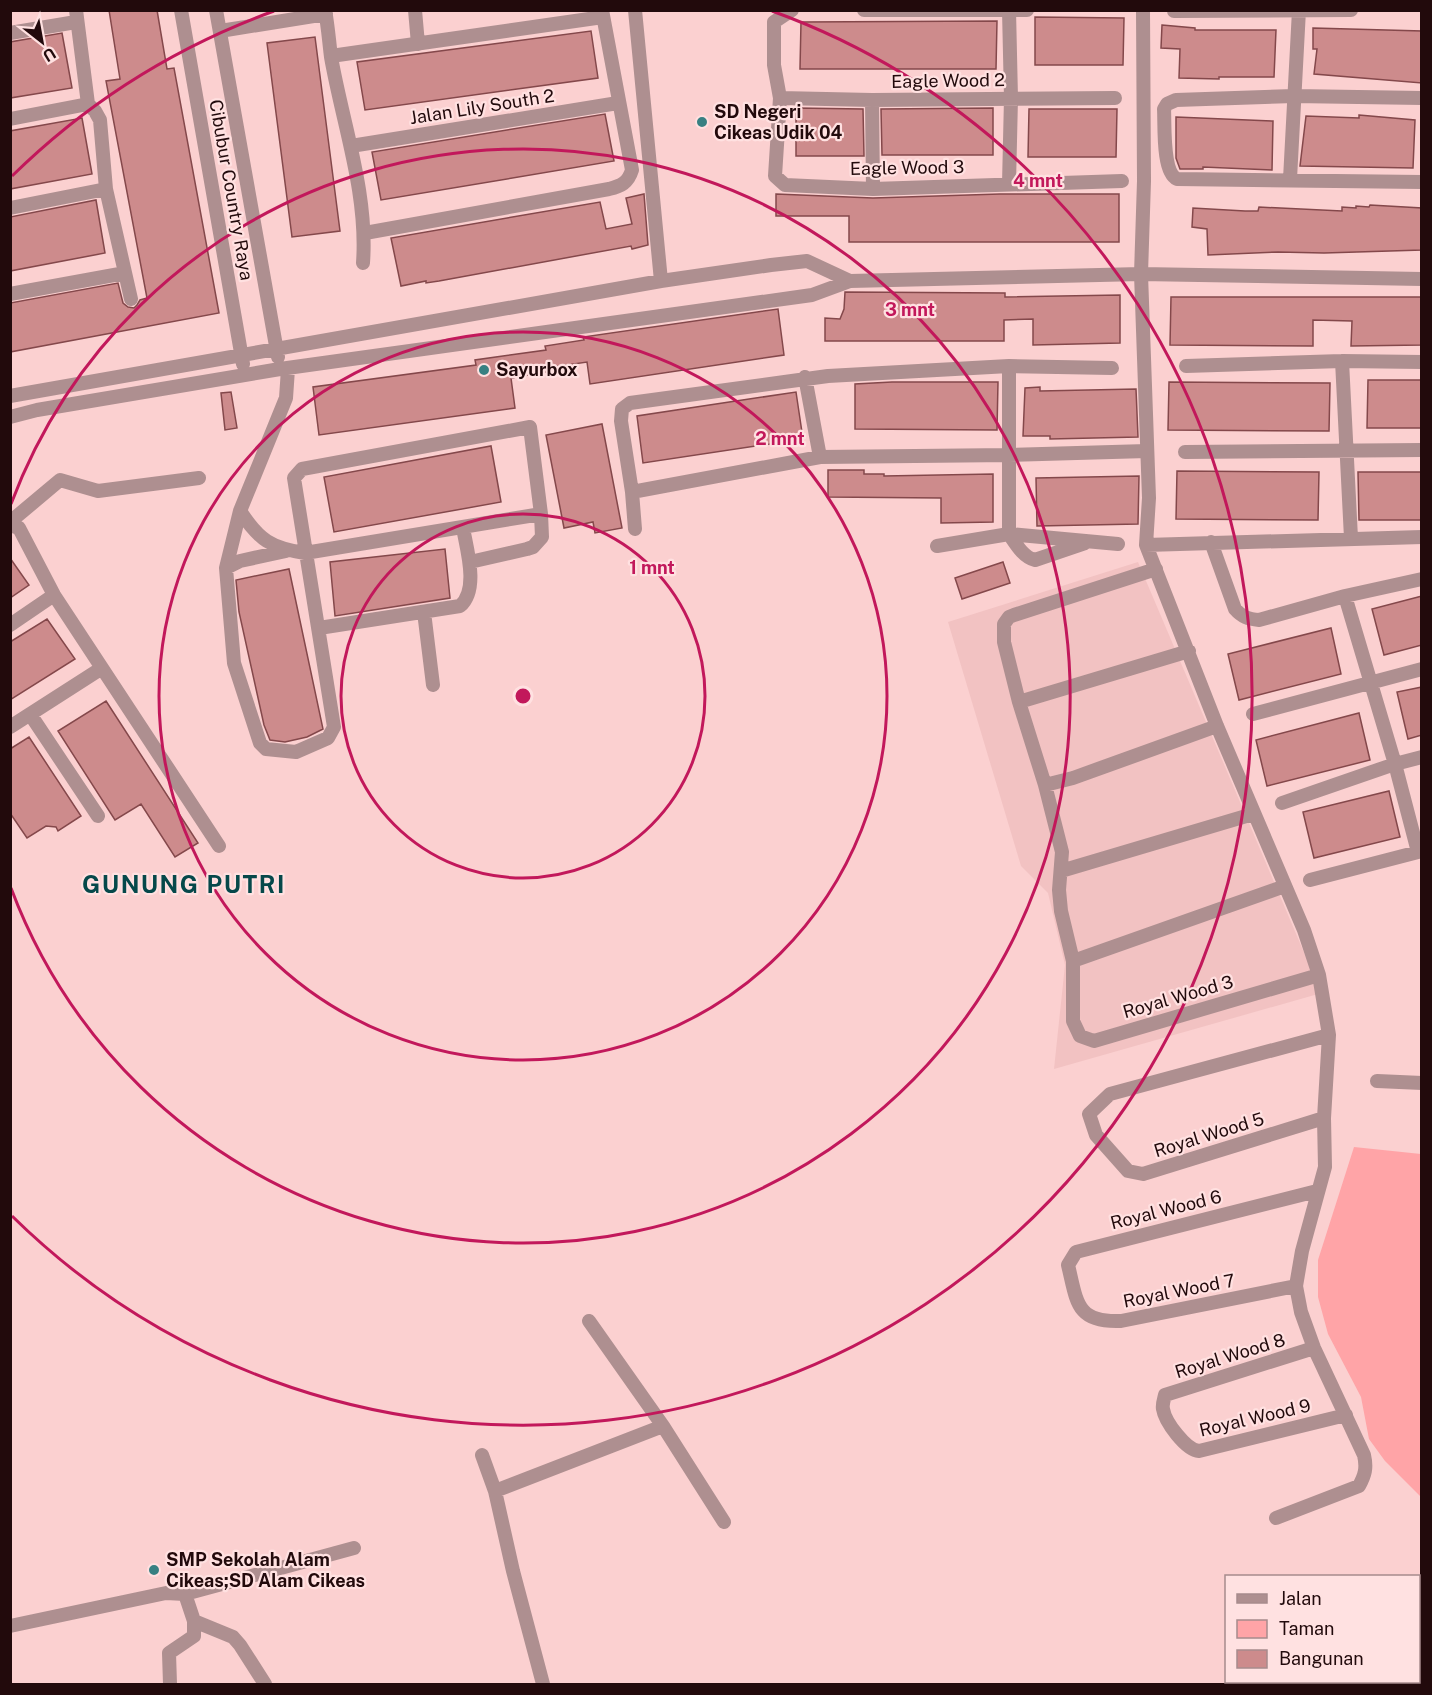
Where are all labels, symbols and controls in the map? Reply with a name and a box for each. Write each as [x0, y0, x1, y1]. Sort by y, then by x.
north arrow [12, 12, 72, 72]
text: U [40, 43, 59, 66]
street label: Eagle Wood 2 [891, 69, 1005, 92]
street label: Jalan Lily South 2 [408, 85, 556, 128]
street label: Cibubur Country Raya [205, 98, 258, 282]
place label: SD Negeri Cikeas Udik 04 [714, 101, 843, 143]
marker: SD Negeri Cikeas Udik 04 [695, 115, 709, 129]
street label: Eagle Wood 3 [850, 156, 964, 179]
text: 4 mnt [1013, 170, 1063, 191]
text: 3 mnt [885, 299, 935, 320]
place label: Sayurbox [496, 359, 578, 380]
marker: Sayurbox [477, 363, 491, 377]
text: 2 mnt [755, 428, 805, 449]
text: 1 mnt [629, 557, 675, 578]
centre of rings [513, 686, 533, 706]
district label: GUNUNG PUTRI [82, 870, 286, 898]
street label: Royal Wood 3 [1120, 971, 1235, 1022]
street label: Royal Wood 5 [1151, 1108, 1266, 1161]
street label: Royal Wood 6 [1108, 1186, 1224, 1233]
street label: Royal Wood 7 [1121, 1269, 1237, 1312]
street label: Royal Wood 8 [1172, 1329, 1288, 1382]
street label: Royal Wood 9 [1197, 1394, 1313, 1441]
place label: SMP Sekolah Alam Cikeas;SD Alam Cikeas [166, 1549, 365, 1591]
marker: SMP Sekolah Alam Cikeas;SD Alam Cikeas [147, 1563, 161, 1577]
legend [1225, 1575, 1420, 1683]
text: Jalan [1279, 1588, 1322, 1609]
text: Taman [1279, 1618, 1334, 1639]
text: Bangunan [1279, 1648, 1364, 1669]

